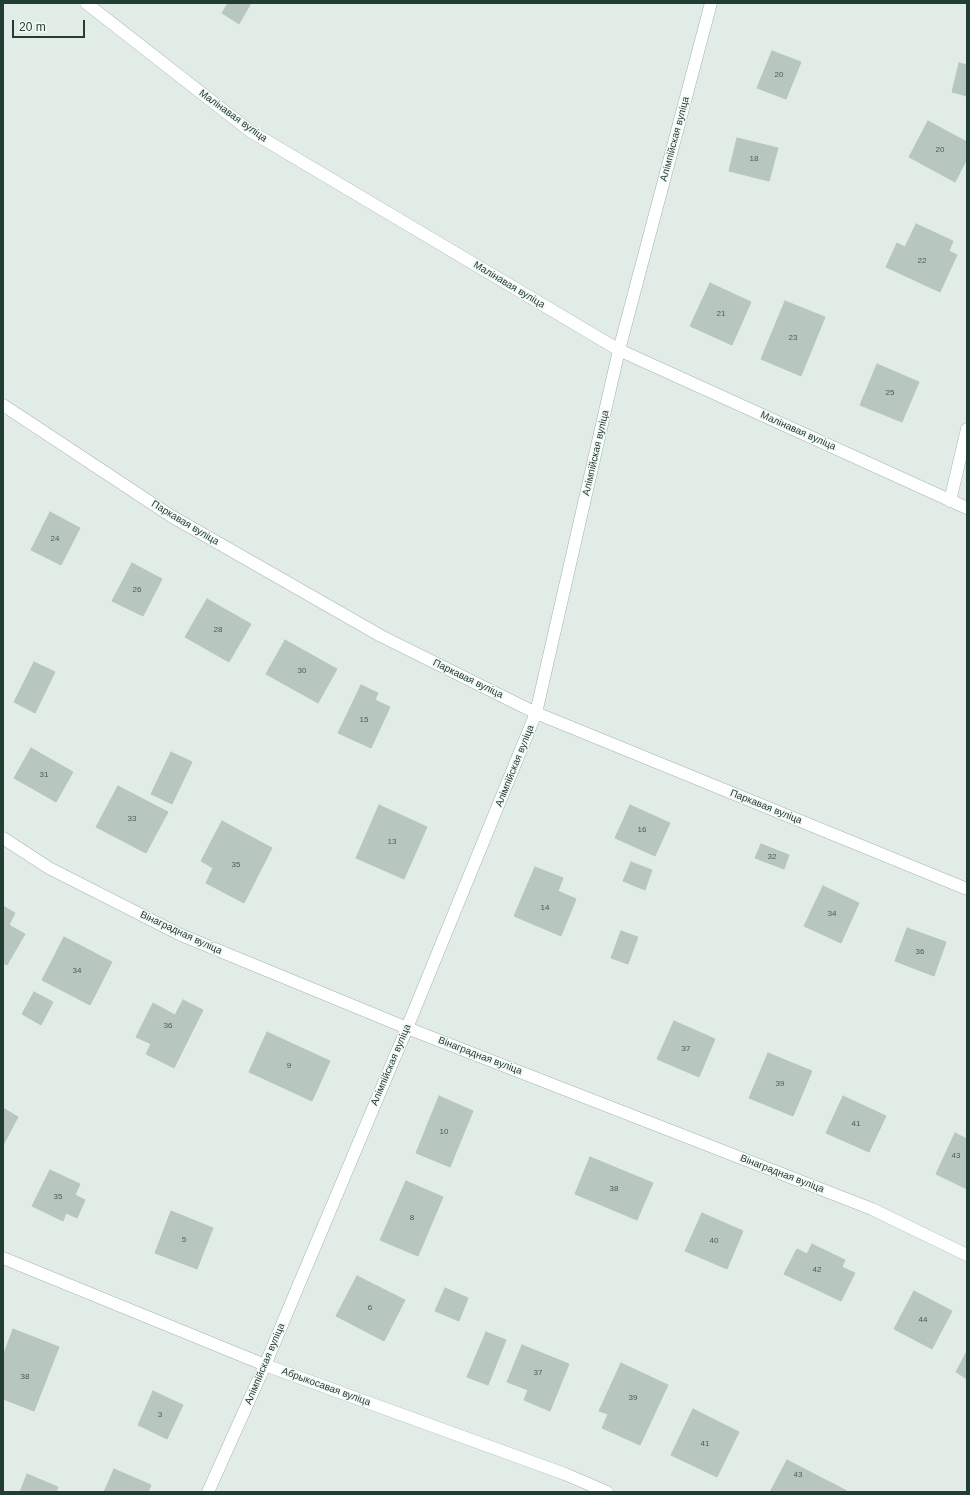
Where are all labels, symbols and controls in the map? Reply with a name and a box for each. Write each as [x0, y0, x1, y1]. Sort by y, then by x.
scale bar [14, 12, 87, 38]
text: 20 m [19, 20, 46, 34]
house number: 20 [775, 70, 783, 80]
street label: Малінавая вуліца [197, 87, 269, 145]
street label: Алімпійская вуліца [658, 95, 692, 183]
house number: 20 [936, 145, 944, 155]
house number: 18 [750, 154, 758, 164]
house number: 22 [918, 256, 926, 266]
street label: Малінавая вуліца [471, 259, 547, 311]
house number: 21 [717, 309, 725, 319]
house number: 23 [789, 333, 797, 343]
house number: 25 [886, 388, 894, 398]
street label: Алімпійская вуліца [580, 409, 612, 497]
street label: Малінавая вуліца [758, 409, 838, 453]
street label: Паркавая вуліца [149, 498, 221, 548]
house number: 24 [51, 534, 59, 544]
house number: 26 [133, 585, 141, 595]
house number: 28 [214, 625, 222, 635]
street label: Паркавая вуліца [431, 657, 505, 701]
house number: 30 [298, 666, 306, 676]
house number: 15 [360, 715, 368, 725]
street label: Алімпійская вуліца [493, 723, 537, 809]
house number: 31 [40, 770, 48, 780]
street label: Паркавая вуліца [728, 787, 804, 827]
house number: 33 [128, 814, 136, 824]
house number: 16 [638, 825, 646, 835]
house number: 13 [388, 837, 396, 847]
house number: 32 [768, 852, 776, 862]
house number: 35 [232, 860, 240, 870]
house number: 14 [541, 903, 549, 913]
street label: Вінаградная вуліца [138, 909, 224, 957]
house number: 34 [828, 909, 836, 919]
house number: 36 [916, 947, 924, 957]
house number: 34 [73, 966, 81, 976]
house number: 36 [164, 1021, 172, 1031]
street label: Алімпійская вуліца [368, 1022, 414, 1108]
street label: Вінаградная вуліца [436, 1034, 524, 1078]
house number: 37 [682, 1044, 690, 1054]
house number: 9 [287, 1061, 291, 1071]
house number: 39 [776, 1079, 784, 1089]
house number: 41 [852, 1119, 860, 1129]
house number: 10 [440, 1127, 448, 1137]
house number: 43 [952, 1151, 960, 1161]
street label: Вінаградная вуліца [738, 1152, 826, 1196]
house number: 38 [610, 1184, 618, 1194]
house number: 35 [54, 1192, 62, 1202]
house number: 8 [410, 1213, 414, 1223]
house number: 5 [182, 1235, 186, 1245]
house number: 40 [710, 1236, 718, 1246]
house number: 42 [813, 1265, 821, 1275]
house number: 6 [368, 1303, 372, 1313]
house number: 44 [919, 1315, 927, 1325]
street label: Алімпійская вуліца [242, 1321, 288, 1407]
street label: Абрыкосавая вуліца [280, 1365, 372, 1409]
house number: 37 [534, 1368, 542, 1378]
house number: 38 [21, 1372, 29, 1382]
house number: 39 [629, 1393, 637, 1403]
house number: 3 [158, 1410, 162, 1420]
house number: 41 [701, 1439, 709, 1449]
house number: 43 [794, 1470, 802, 1480]

